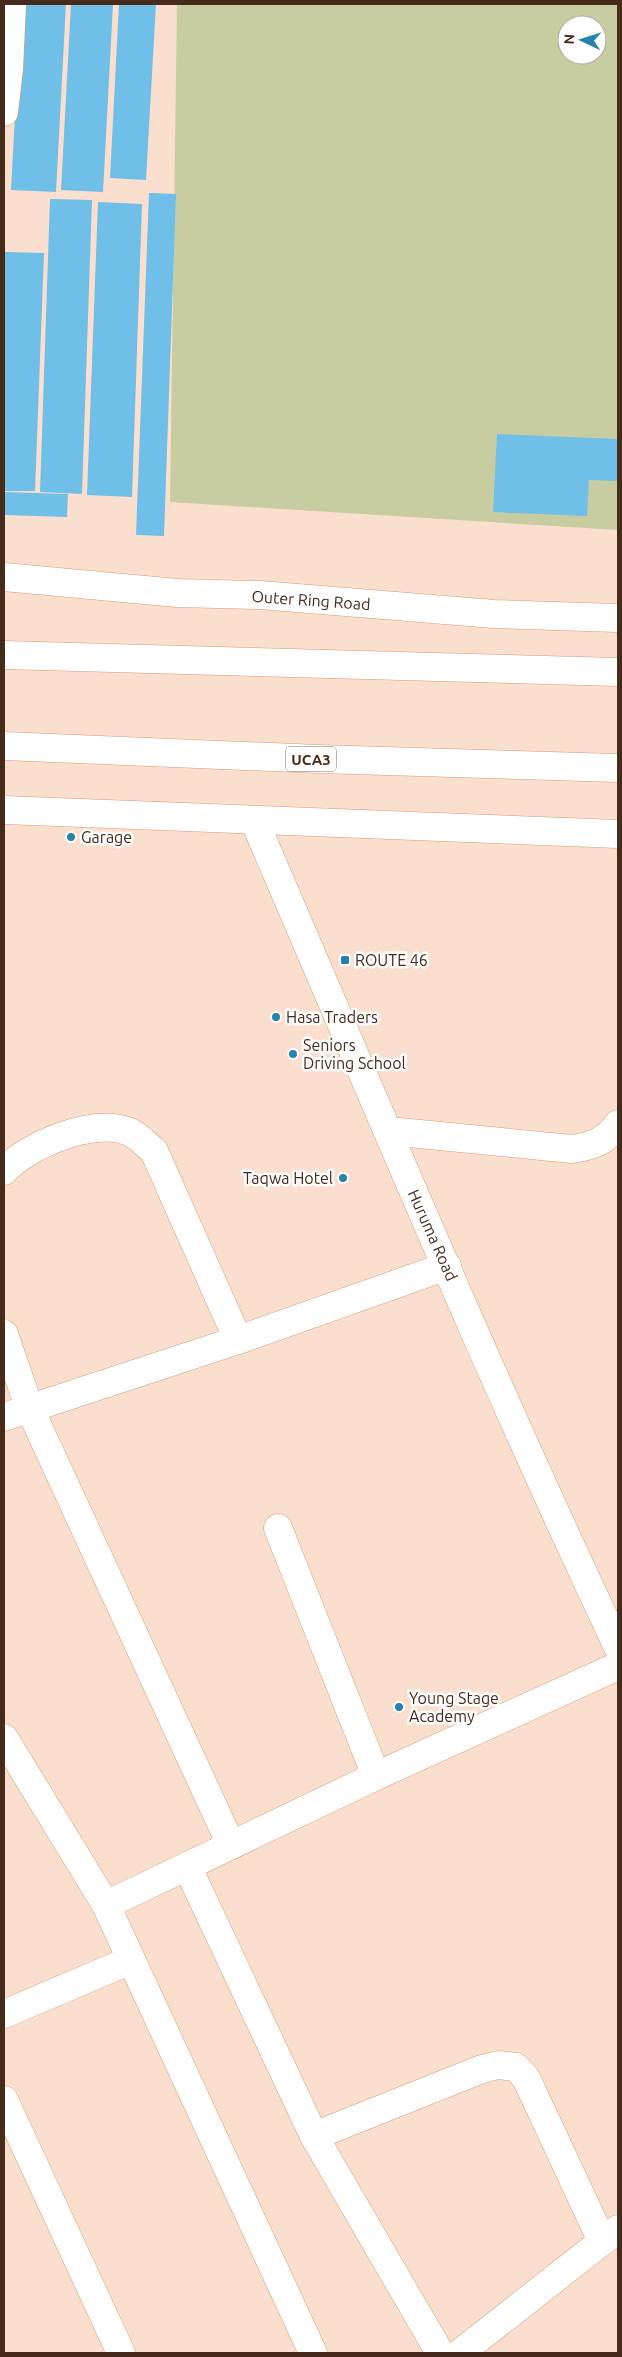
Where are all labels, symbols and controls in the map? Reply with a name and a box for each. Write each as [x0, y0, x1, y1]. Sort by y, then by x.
north arrow [557, 15, 607, 65]
text: N [561, 33, 577, 45]
street label: Outer Ring Road [251, 587, 371, 613]
road number: UCA3 [286, 746, 336, 772]
place label: Garage [81, 828, 132, 846]
marker: Garage [65, 831, 77, 843]
place label: ROUTE 46 [355, 951, 428, 969]
marker: ROUTE 46 [339, 954, 351, 966]
place label: Hasa Traders [286, 1008, 378, 1026]
marker: Hasa Traders [270, 1011, 282, 1023]
place label: Seniors Driving School [303, 1036, 406, 1072]
marker: Seniors Driving School [287, 1048, 299, 1060]
place label: Taqwa Hotel [243, 1169, 333, 1187]
marker: Taqwa Hotel [337, 1172, 349, 1184]
street label: Huruma Road [405, 1187, 461, 1283]
place label: Young Stage Academy [409, 1689, 499, 1725]
marker: Young Stage Academy [393, 1701, 405, 1713]

